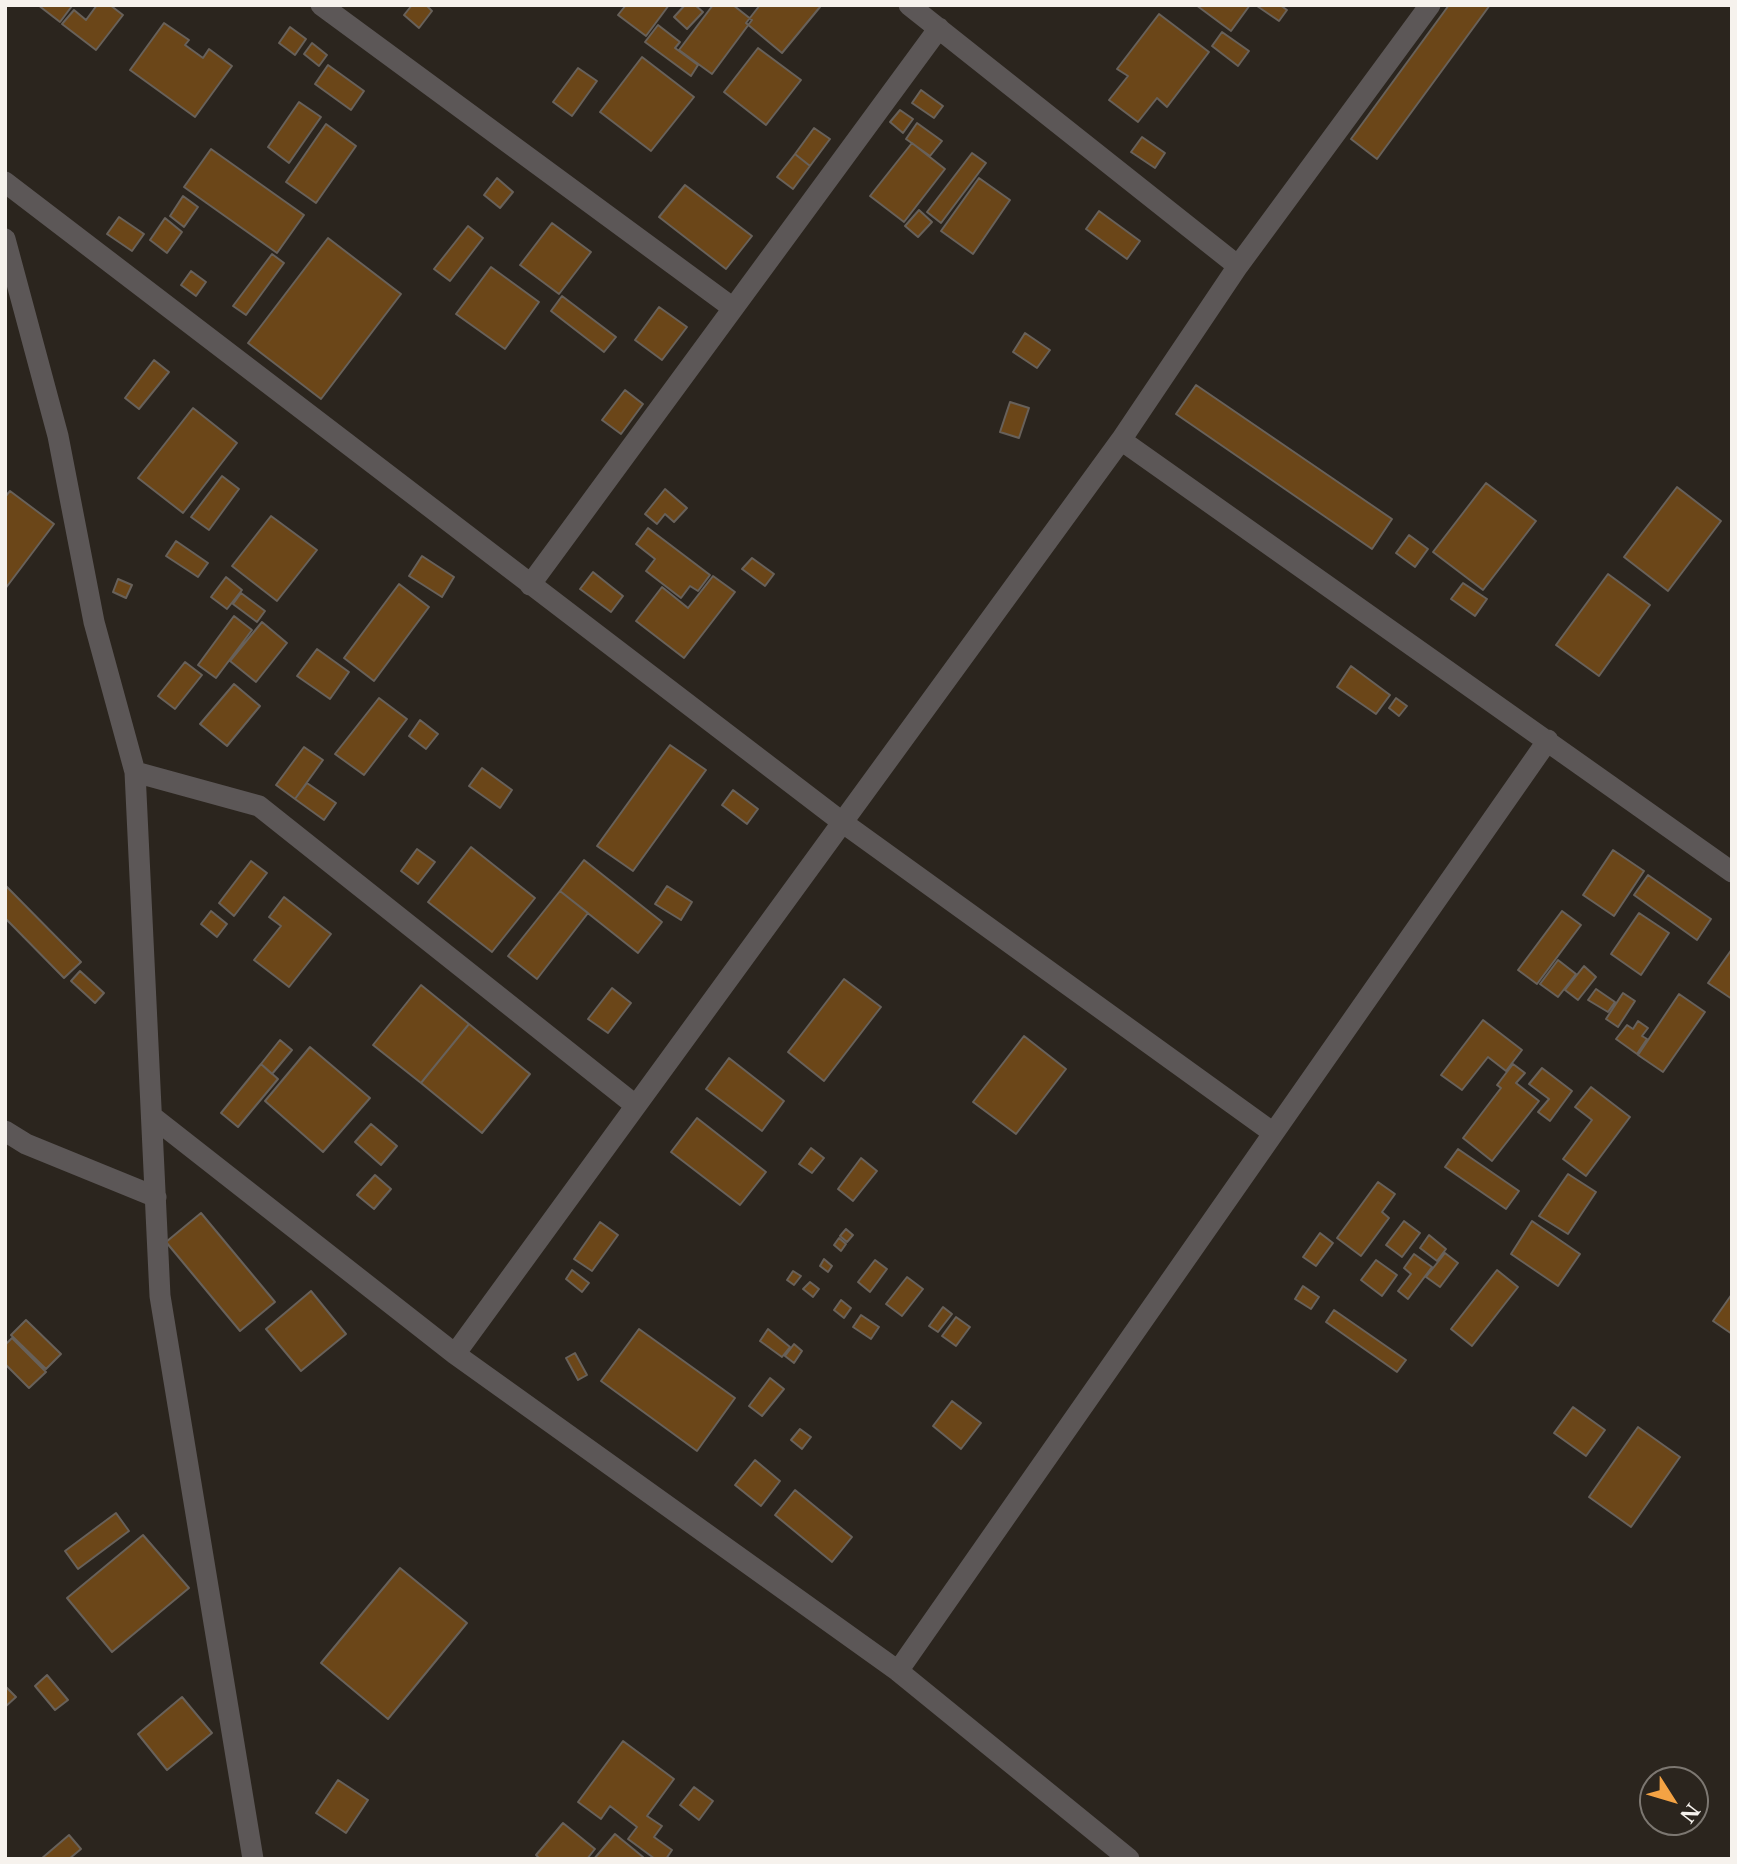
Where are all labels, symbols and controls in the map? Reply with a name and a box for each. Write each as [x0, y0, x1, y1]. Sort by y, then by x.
north arrow [1639, 1766, 1709, 1836]
text: N [1675, 1799, 1704, 1827]

